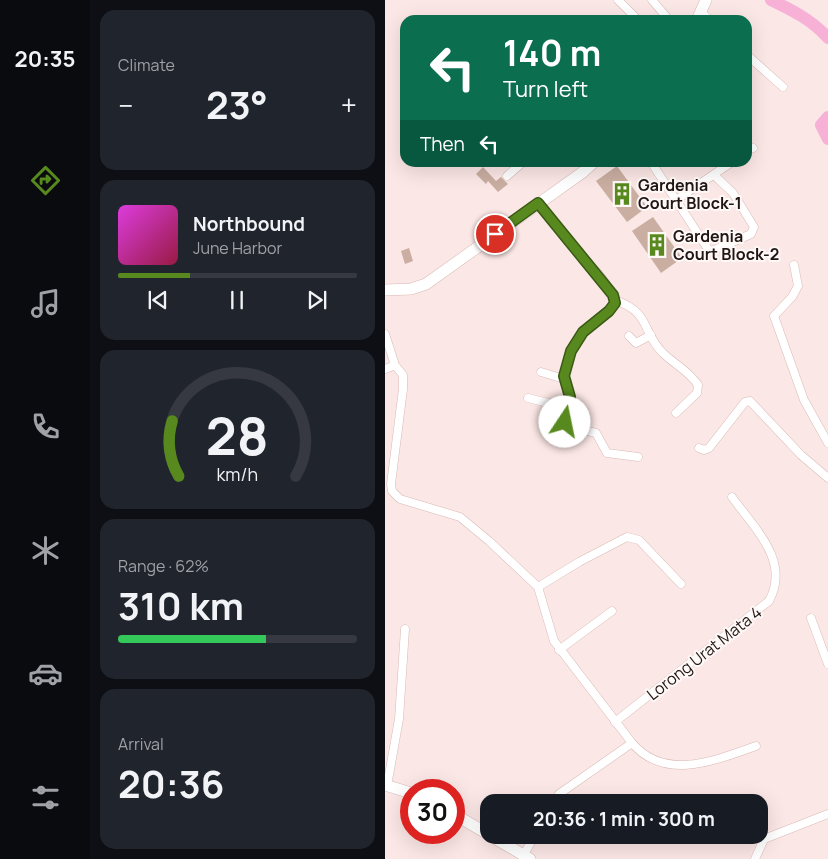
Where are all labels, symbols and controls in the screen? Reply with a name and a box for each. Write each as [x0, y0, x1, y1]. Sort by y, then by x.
text: 140 m [503, 29, 601, 77]
icon: left [420, 35, 485, 100]
text: 20:35 [15, 44, 75, 74]
text: Climate [118, 54, 175, 76]
text: Turn left [503, 74, 588, 104]
text: 23° [206, 78, 268, 130]
text: − [118, 86, 133, 124]
text: + [341, 86, 357, 124]
icon: left [475, 130, 503, 158]
text: Then [420, 131, 465, 157]
icon: directions [28, 163, 63, 198]
place label: Gardenia Court Block-1 [638, 174, 742, 214]
building icon: Gardenia Court Block-1 [609, 181, 635, 207]
text: Northbound [193, 211, 305, 237]
pin [474, 213, 516, 255]
icon: arrive [481, 220, 509, 248]
place label: Gardenia Court Block-2 [673, 225, 779, 265]
building icon: Gardenia Court Block-2 [644, 232, 670, 258]
text: June Harbor [193, 237, 282, 259]
icon: music [28, 286, 63, 321]
icon: previous [144, 286, 172, 314]
icon: pause [223, 286, 251, 314]
icon: next [303, 286, 331, 314]
position arrow [538, 395, 590, 447]
text: 28 [206, 400, 269, 471]
icon: phone [28, 409, 63, 444]
text: km/h [217, 462, 258, 486]
icon: climate [28, 533, 63, 568]
text: Range · 62% [118, 555, 209, 577]
text: 310 km [118, 579, 244, 631]
street label: Lorong Urat Mata 4 [642, 601, 766, 705]
icon: car [28, 656, 63, 691]
text: Arrival [118, 733, 164, 755]
text: 20:36 [118, 757, 224, 809]
speed limit sign: 30 [400, 779, 465, 844]
icon: filters [28, 780, 63, 815]
text: 20:36 · 1 min · 300 m [533, 806, 715, 832]

